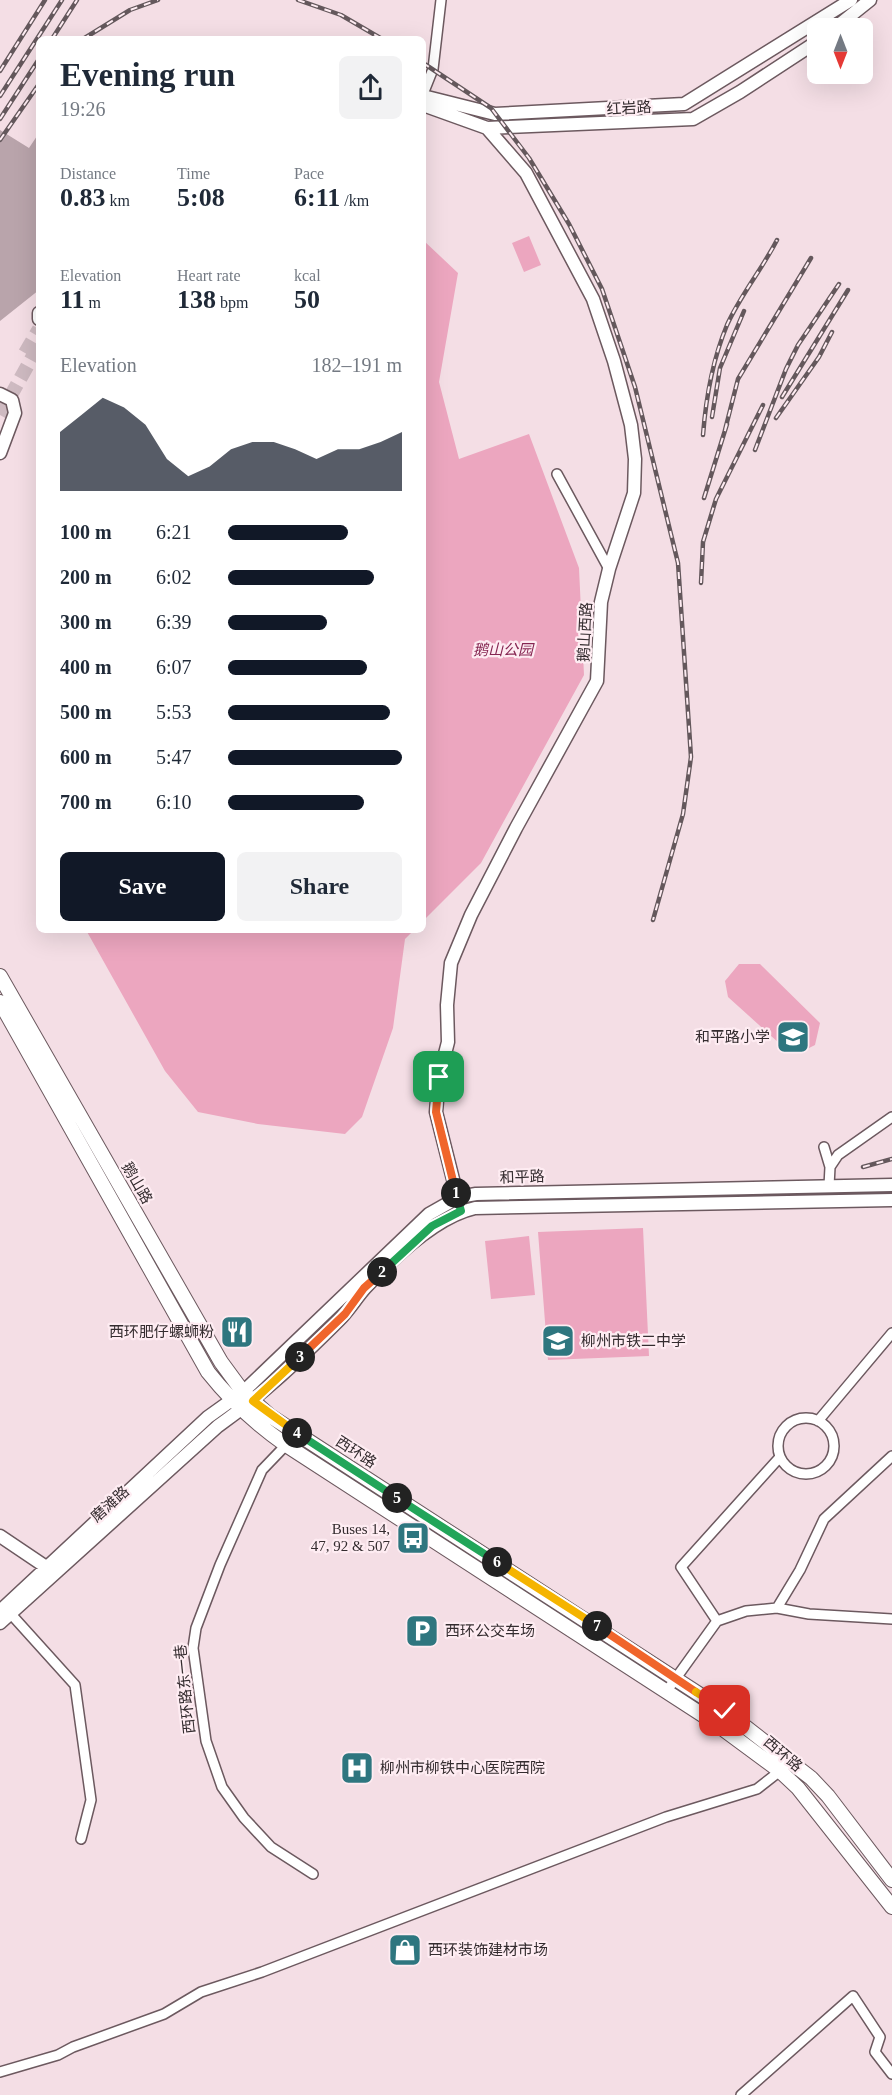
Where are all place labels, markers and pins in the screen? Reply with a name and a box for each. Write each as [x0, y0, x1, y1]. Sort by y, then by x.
school or university icon: 和平路小学 [775, 1019, 811, 1055]
place label: 和平路小学 [695, 1029, 770, 1045]
pin [413, 1051, 464, 1102]
pin: 1 [441, 1178, 471, 1208]
pin: 2 [367, 1257, 397, 1287]
restaurant icon: 西环肥仔螺蛳粉 [219, 1314, 255, 1350]
school or university icon: 柳州市铁二中学 [540, 1323, 576, 1359]
place label: 西环肥仔螺蛳粉 [109, 1324, 214, 1340]
place label: 柳州市铁二中学 [581, 1332, 686, 1349]
pin: 3 [285, 1342, 315, 1372]
pin: 4 [282, 1418, 312, 1448]
pin: 5 [382, 1483, 412, 1513]
bus stop icon: Buses 14, 47, 92 & 507 [395, 1520, 431, 1556]
place label: Buses 14, 47, 92 & 507 [311, 1521, 390, 1554]
pin: 6 [482, 1547, 512, 1577]
pin: 7 [582, 1611, 612, 1641]
parking icon: 西环公交车场 [404, 1613, 440, 1649]
place label: 西环公交车场 [445, 1623, 535, 1639]
pin [699, 1685, 750, 1736]
hospital icon: 柳州市柳铁中心医院西院 [339, 1750, 375, 1786]
place label: 柳州市柳铁中心医院西院 [380, 1759, 545, 1776]
shop icon: 西环装饰建材市场 [387, 1932, 423, 1968]
place label: 西环装饰建材市场 [428, 1941, 548, 1958]

